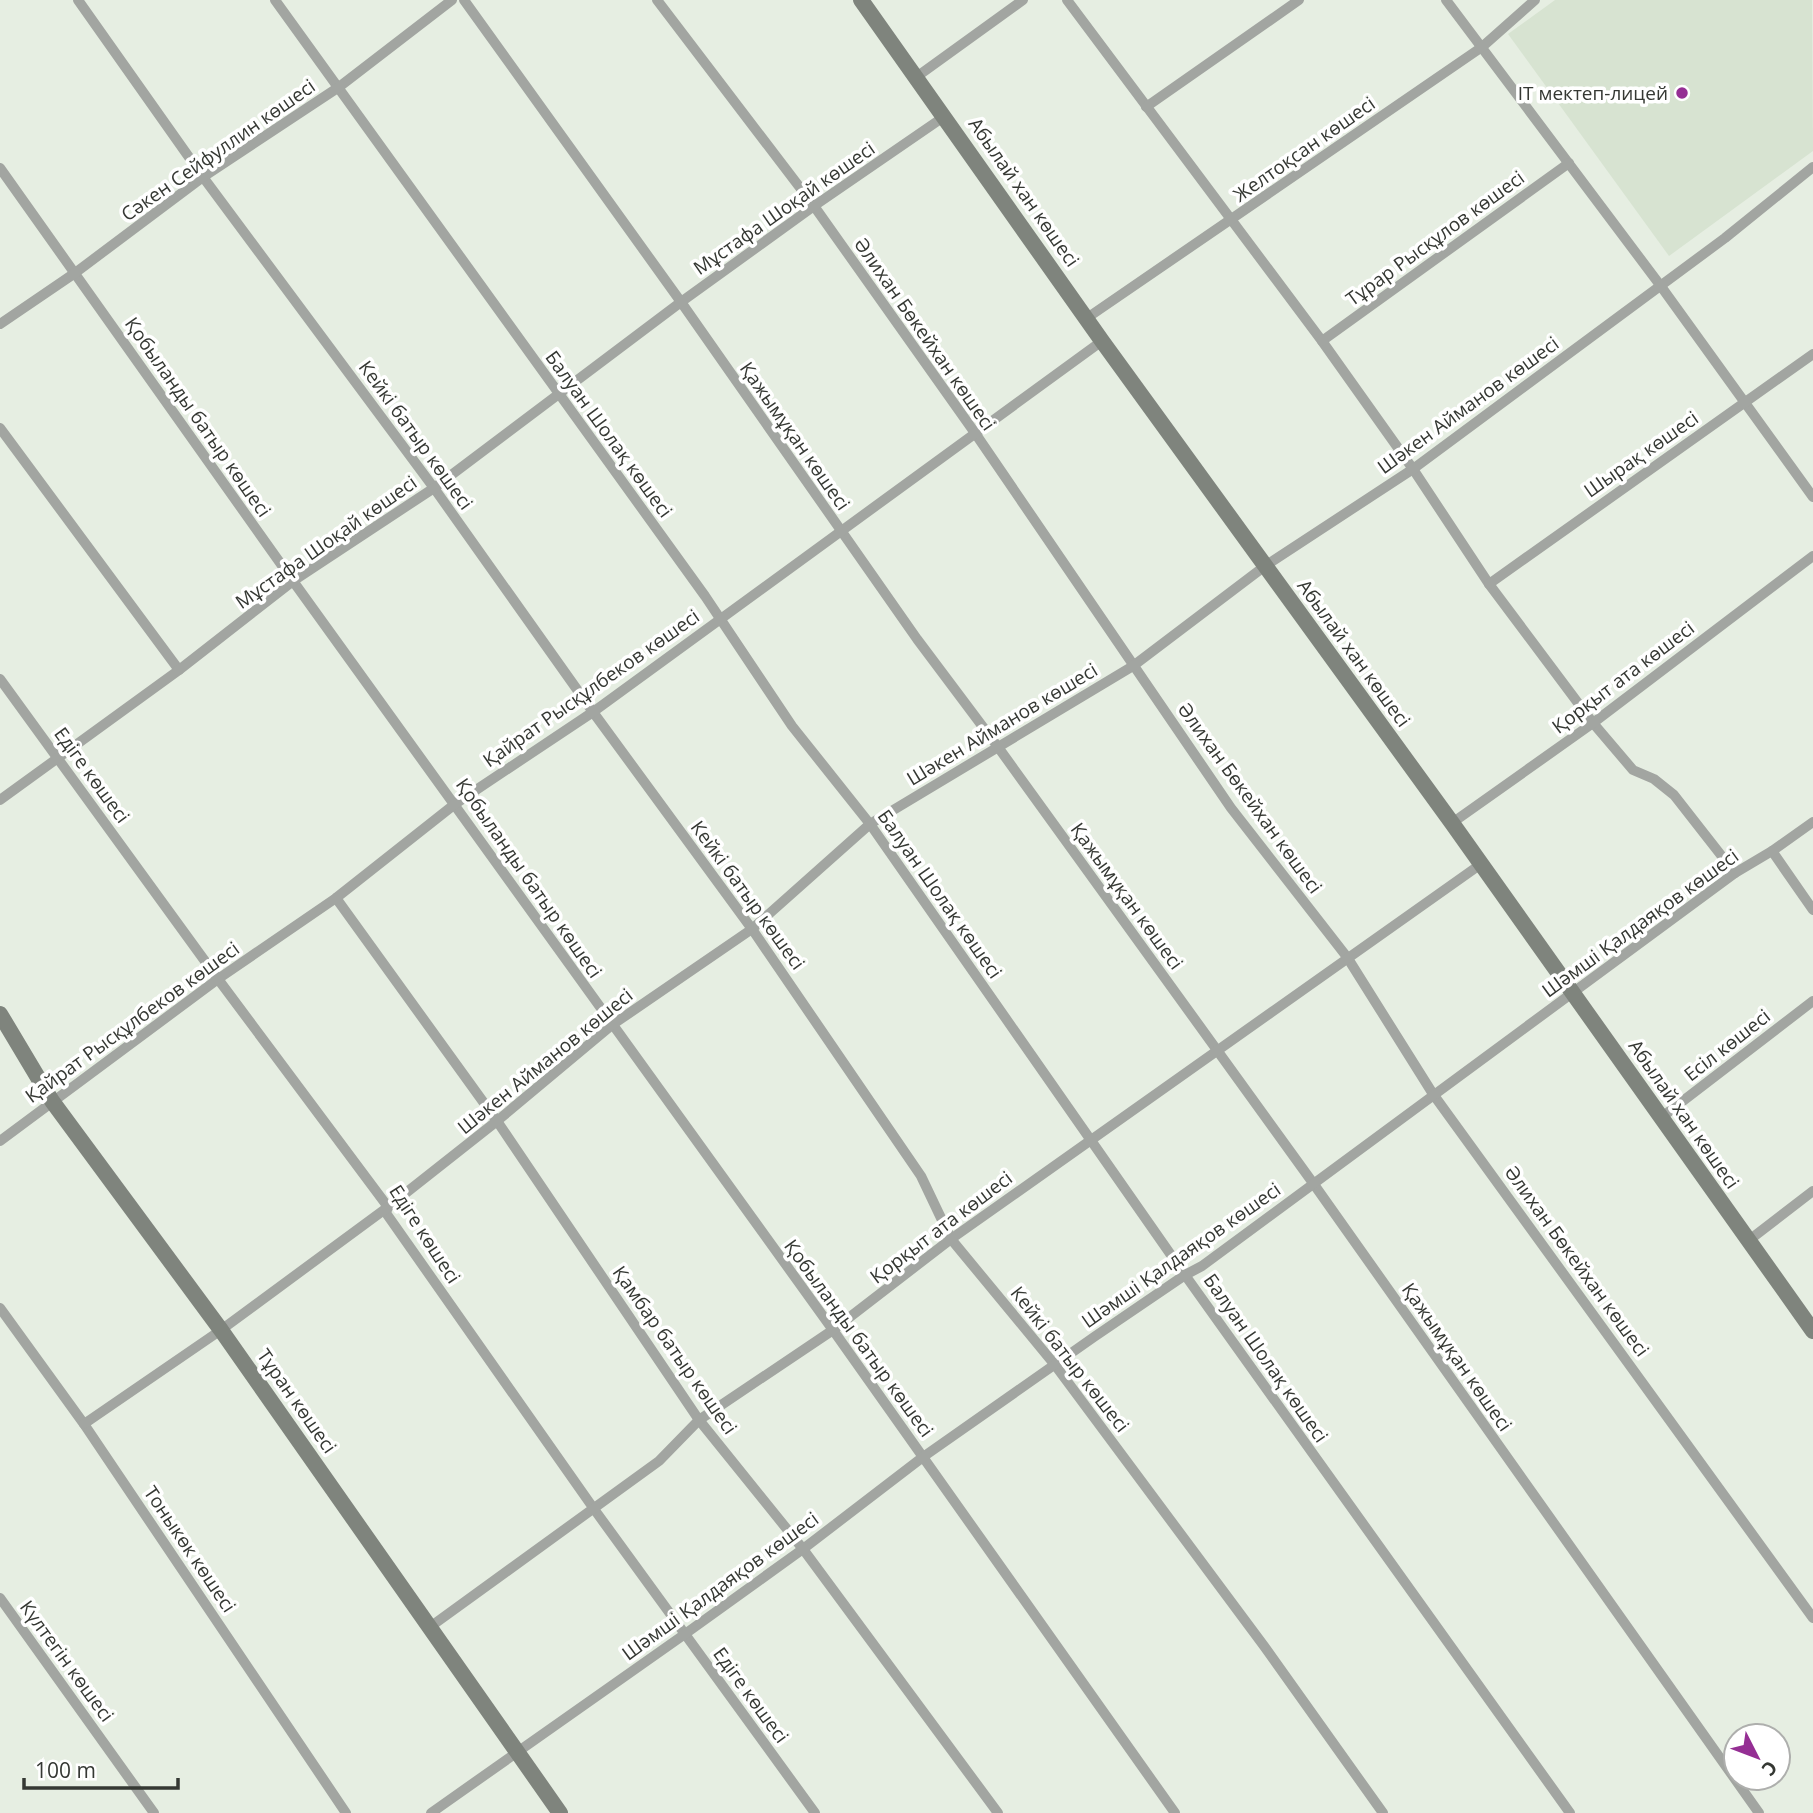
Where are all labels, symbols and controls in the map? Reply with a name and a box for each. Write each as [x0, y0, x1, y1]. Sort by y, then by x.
street label: Сәкен Сейфуллин көшесі [116, 73, 320, 227]
place label: IT мектеп-лицей [1518, 80, 1668, 106]
marker: IT мектеп-лицей [1674, 85, 1690, 101]
street label: Желтоқсан көшесі [1228, 90, 1380, 208]
street label: Абылай хан көшесі [963, 112, 1085, 272]
street label: Мұстафа Шоқай көшесі [688, 135, 880, 281]
street label: Тұрар Рысқұлов көшесі [1341, 164, 1529, 312]
street label: Әлихан Бөкейхан көшесі [848, 232, 1002, 436]
street label: Қобыланды батыр көшесі [119, 312, 277, 522]
street label: Шәкен Айманов көшесі [1372, 330, 1564, 480]
street label: Балуан Шолақ көшесі [540, 345, 678, 523]
street label: Кейкі батыр көшесі [353, 355, 479, 515]
street label: Қажымұқан көшесі [734, 357, 856, 515]
street label: Шырақ көшесі [1579, 405, 1703, 503]
street label: Мұстафа Шоқай көшесі [230, 469, 422, 615]
street label: Абылай хан көшесі [1292, 574, 1416, 732]
street label: Қайрат Рысқұлбеков көшесі [478, 603, 704, 773]
street label: Қорқыт ата көшесі [1546, 615, 1700, 739]
street label: Шәкен Айманов көшесі [902, 657, 1102, 791]
street label: Әлихан Бөкейхан көшесі [1172, 697, 1328, 899]
street label: Едіге көшесі [48, 722, 136, 828]
street label: Қобыланды батыр көшесі [450, 773, 608, 983]
street label: Балуан Шолақ көшесі [872, 804, 1008, 984]
street label: Кейкі батыр көшесі [685, 815, 811, 975]
street label: Қажымұқан көшесі [1065, 817, 1189, 975]
street label: Шәмші Қалдаяқов көшесі [1536, 843, 1744, 1003]
street label: Қайрат Рысқұлбеков көшесі [20, 935, 244, 1109]
street label: Шәкен Айманов көшесі [452, 982, 638, 1140]
street label: Есіл көшесі [1678, 1003, 1776, 1087]
street label: Абылай хан көшесі [1623, 1034, 1745, 1194]
street label: Әлихан Бөкейхан көшесі [1499, 1160, 1655, 1362]
street label: Қорқыт ата көшесі [864, 1165, 1018, 1289]
street label: Шәмші Қалдаяқов көшесі [1076, 1176, 1286, 1334]
street label: Едіге көшесі [383, 1180, 467, 1288]
street label: Қобыланды батыр көшесі [778, 1234, 940, 1442]
street label: Қамбар батыр көшесі [607, 1261, 743, 1439]
street label: Балуан Шолақ көшесі [1198, 1268, 1334, 1448]
street label: Қажымұқан көшесі [1396, 1278, 1518, 1436]
street label: Кейкі батыр көшесі [1005, 1281, 1135, 1437]
street label: Тұран көшесі [251, 1344, 343, 1458]
street label: Тоныкөк көшесі [138, 1481, 242, 1617]
street label: Шәмші Қалдаяқов көшесі [616, 1506, 824, 1666]
street label: Күлтегін көшесі [14, 1595, 120, 1727]
street label: Едіге көшесі [707, 1642, 795, 1748]
north arrow [1722, 1722, 1792, 1792]
scale bar [24, 1746, 178, 1790]
text: С [1756, 1755, 1783, 1782]
text: 100 m [35, 1756, 96, 1784]

